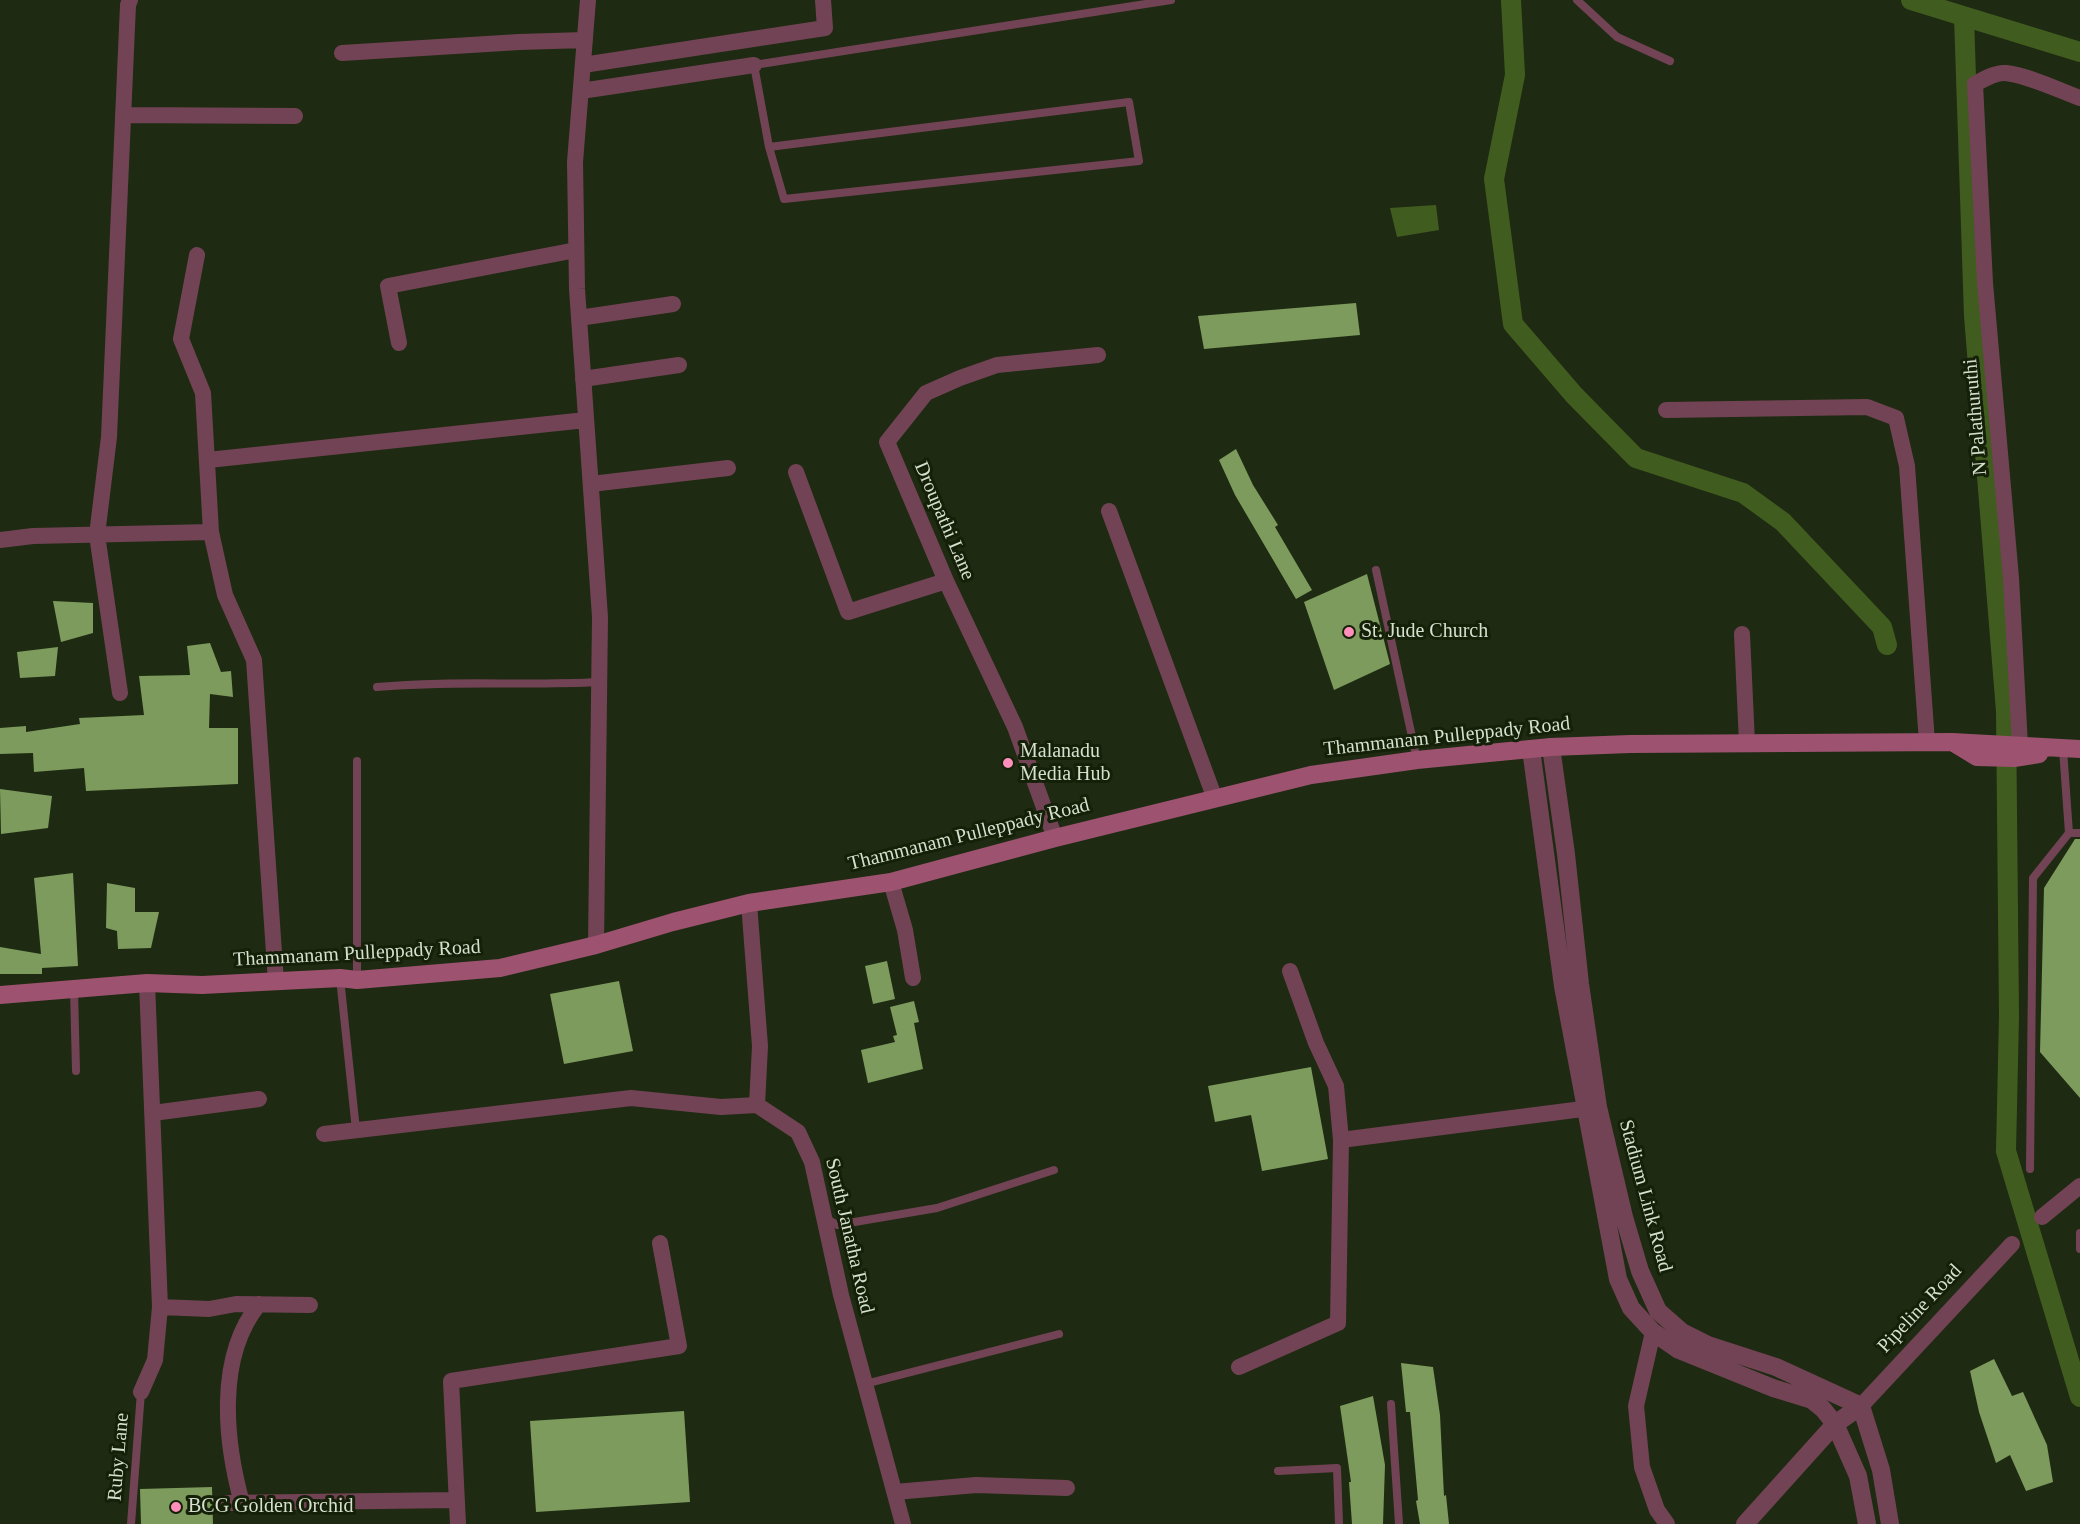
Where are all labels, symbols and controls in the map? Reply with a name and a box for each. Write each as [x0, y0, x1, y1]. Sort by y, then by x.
street label: N Palathuruthi [1959, 358, 1993, 476]
street label: Droupathi Lane [908, 458, 980, 584]
place label: St. Jude Church [1361, 620, 1488, 644]
marker: St. Jude Church [1342, 625, 1356, 639]
street label: Thammanam Pulleppady Road [1323, 712, 1571, 762]
place label: Malanadu Media Hub [1020, 740, 1111, 787]
marker: Malanadu Media Hub [1001, 756, 1015, 770]
street label: Thammanam Pulleppady Road [846, 793, 1092, 877]
street label: Thammanam Pulleppady Road [233, 936, 481, 972]
street label: Stadium Link Road [1613, 1117, 1677, 1275]
street label: South Janatha Road [819, 1156, 879, 1316]
street label: Pipeline Road [1873, 1260, 1967, 1358]
street label: Ruby Lane [103, 1412, 135, 1502]
place label: BCG Golden Orchid [188, 1495, 354, 1519]
marker: BCG Golden Orchid [169, 1500, 183, 1514]

